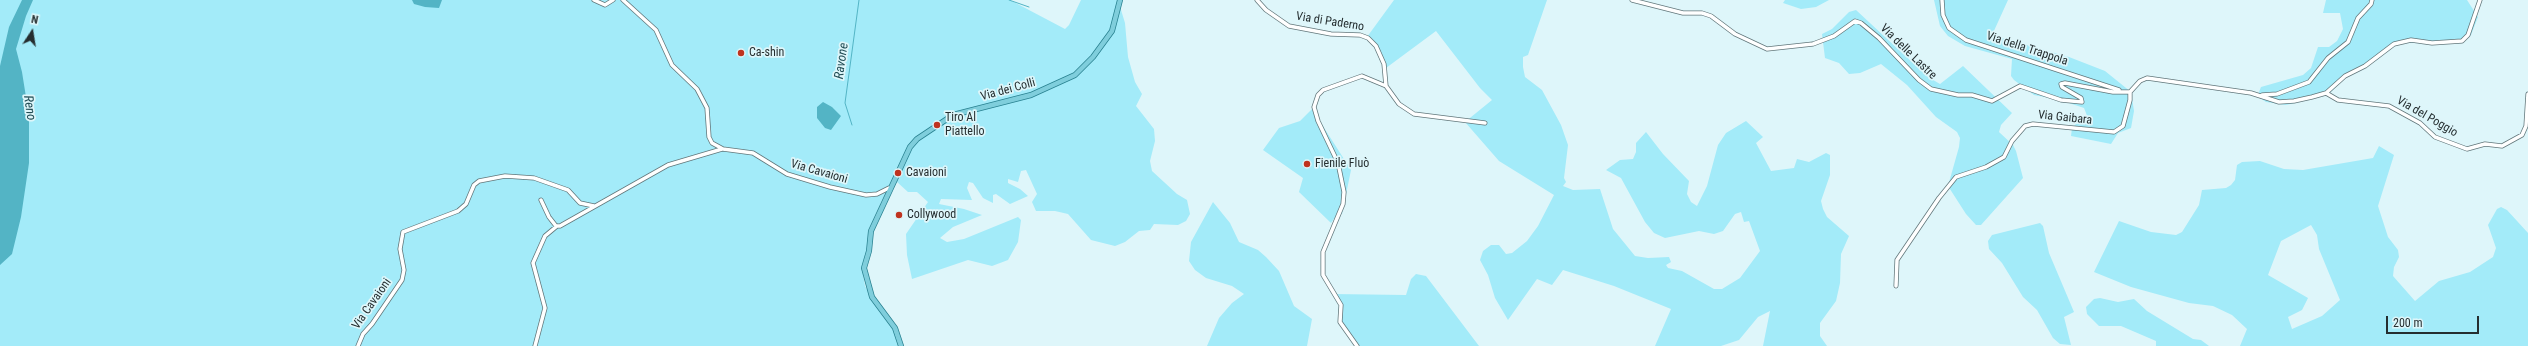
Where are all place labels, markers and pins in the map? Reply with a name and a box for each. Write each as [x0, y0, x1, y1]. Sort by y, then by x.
place label: Ca-shin [749, 46, 784, 60]
marker: Ca-shin [736, 48, 746, 58]
place label: Tiro Al Piattello [945, 111, 984, 139]
marker: Tiro Al Piattello [932, 120, 942, 130]
place label: Fienile Fluò [1315, 157, 1369, 171]
marker: Fienile Fluò [1302, 159, 1312, 169]
place label: Cavaioni [906, 166, 947, 180]
marker: Cavaioni [893, 168, 903, 178]
place label: Collywood [907, 208, 956, 222]
marker: Collywood [894, 210, 904, 220]

